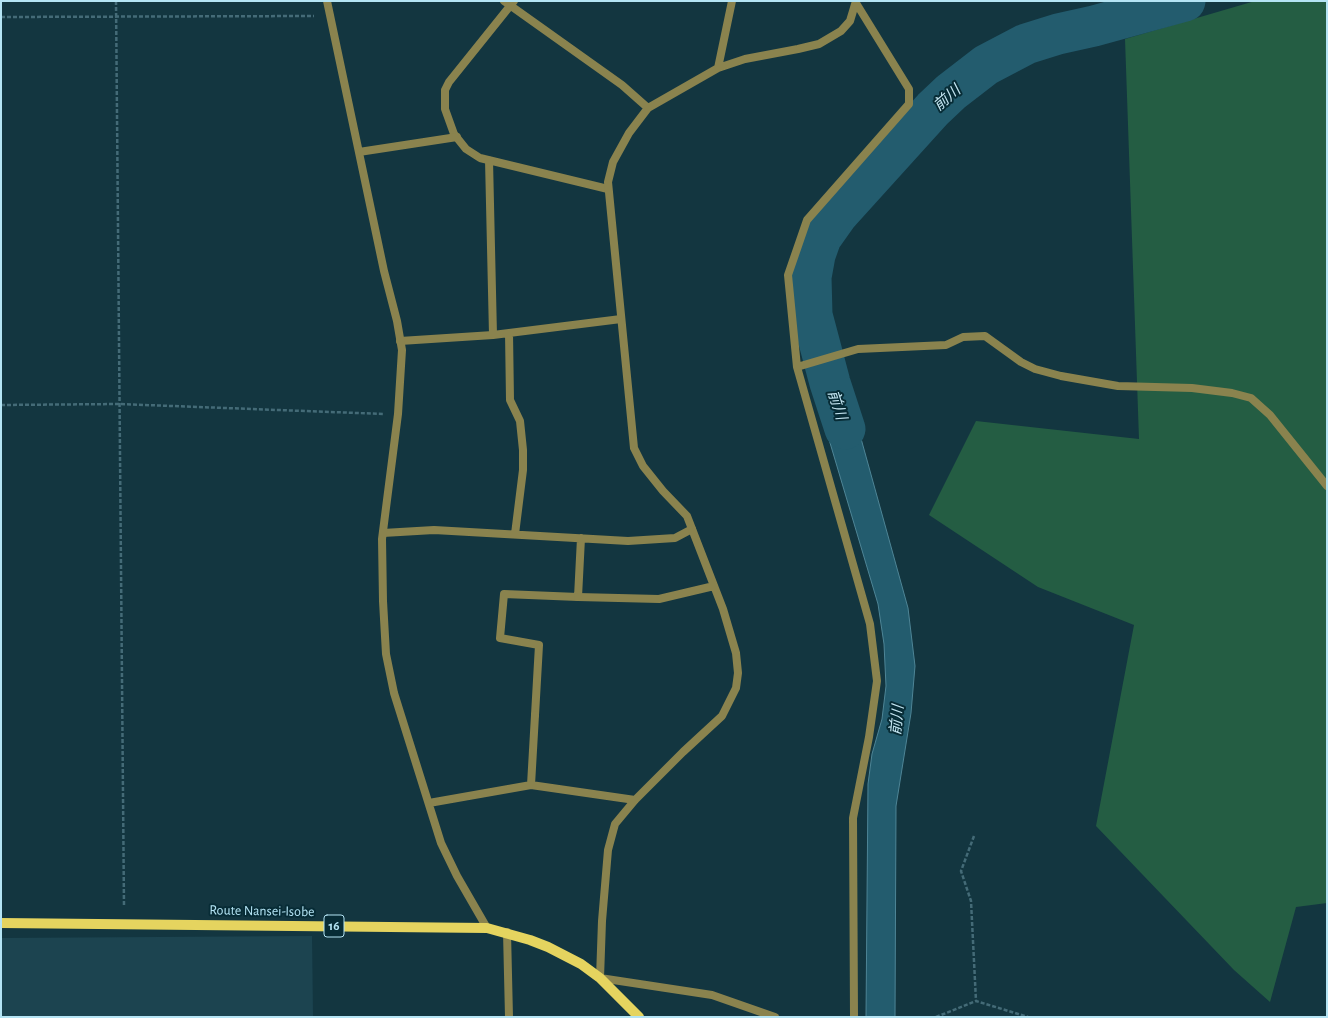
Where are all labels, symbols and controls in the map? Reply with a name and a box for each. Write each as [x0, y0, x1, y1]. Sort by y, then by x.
water label: 前川 [930, 81, 964, 115]
water label: 前川 [824, 388, 850, 422]
water label: 前川 [886, 704, 908, 736]
street label: Route Nansei-Isobe [209, 902, 315, 920]
road number: 16 [324, 915, 344, 937]

